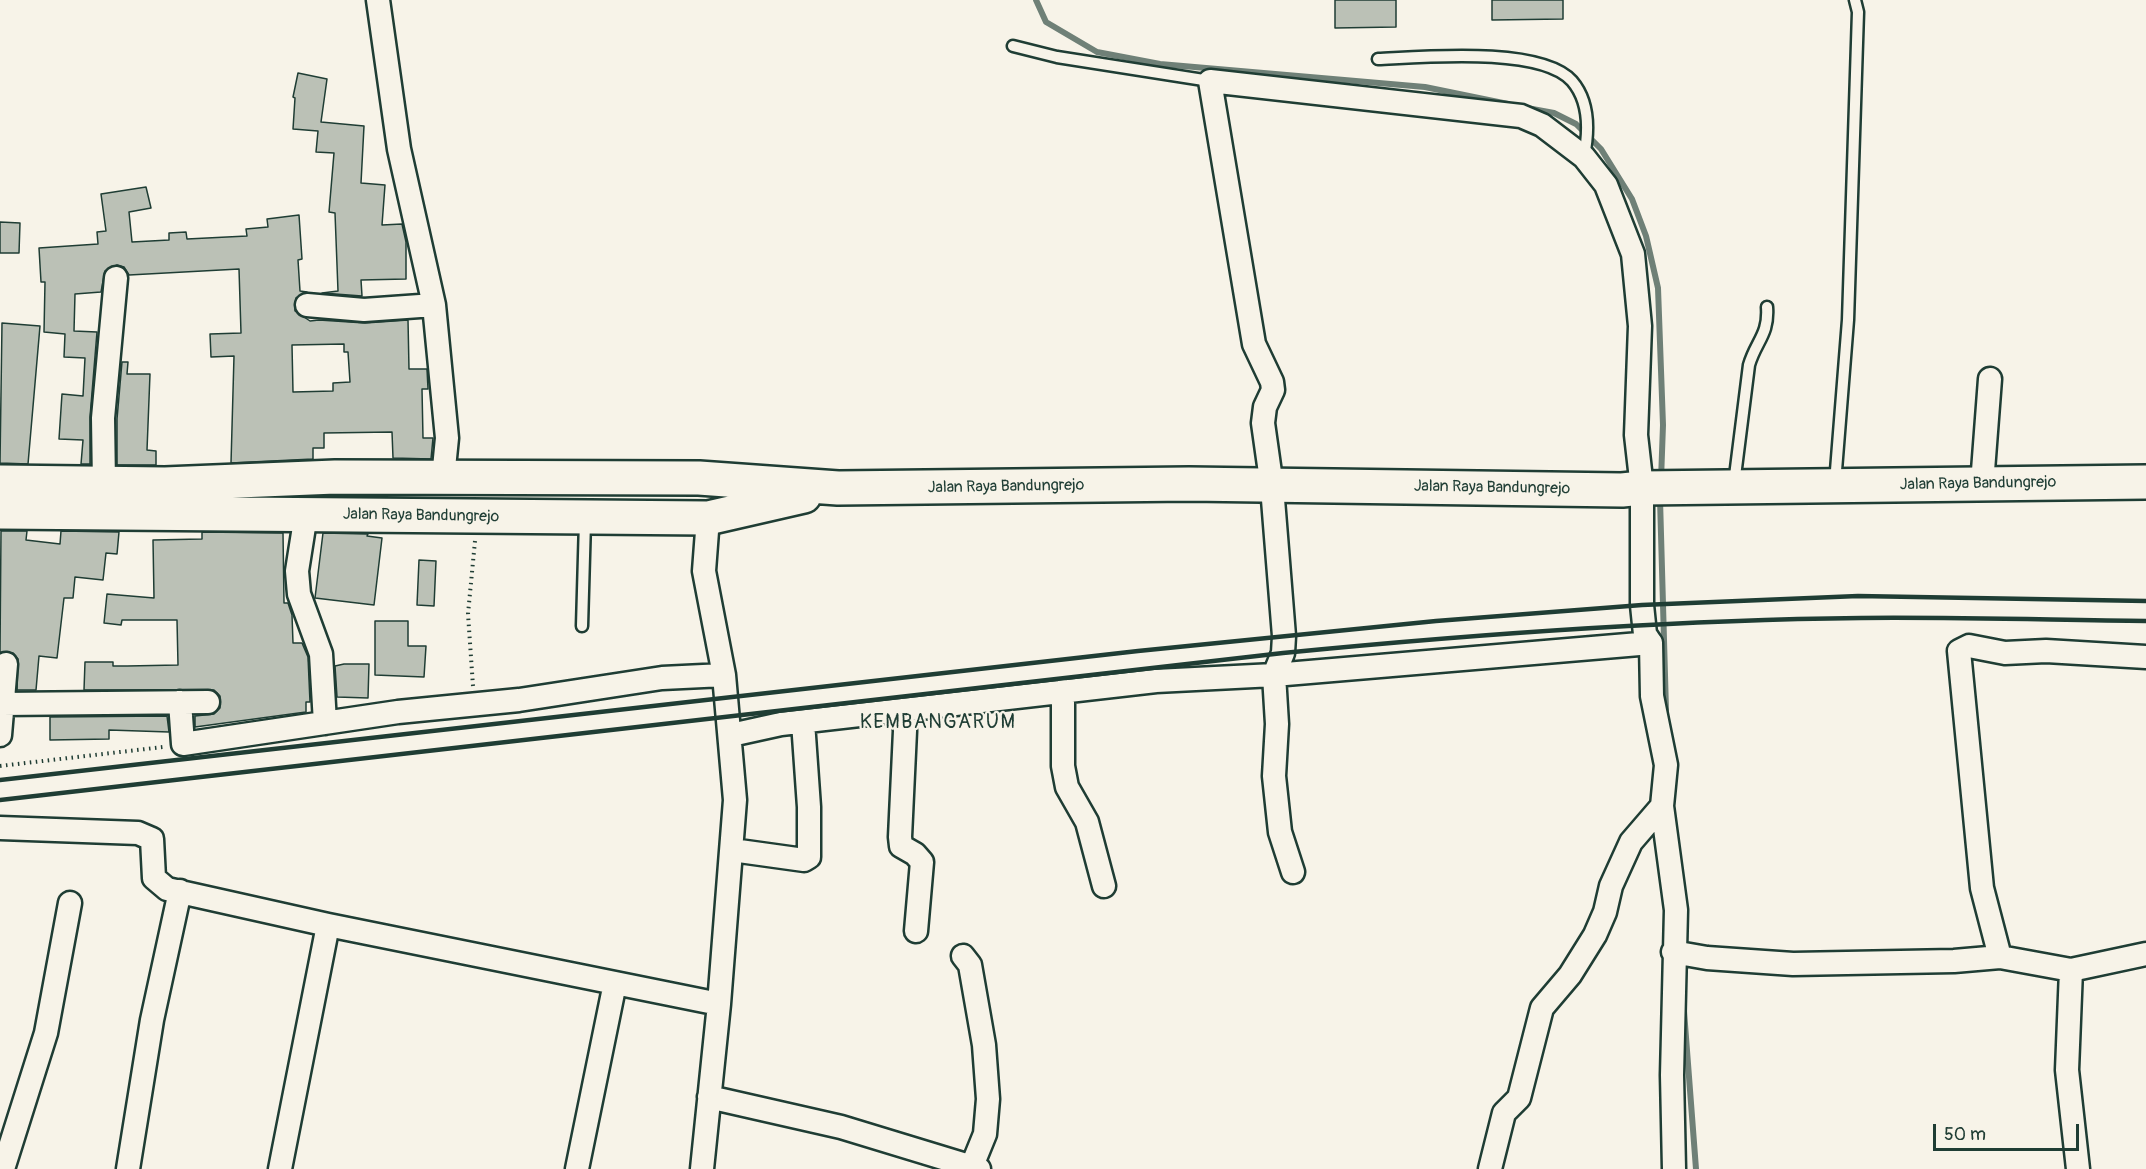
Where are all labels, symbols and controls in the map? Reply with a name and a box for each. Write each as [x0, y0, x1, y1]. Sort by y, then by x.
street label: Jalan Raya Bandungrejo [1900, 473, 2056, 495]
street label: Jalan Raya Bandungrejo [928, 476, 1084, 498]
street label: Jalan Raya Bandungrejo [1414, 477, 1570, 499]
street label: Jalan Raya Bandungrejo [343, 505, 499, 527]
district label: KEMBANGARUM [860, 711, 1016, 735]
scale bar [1936, 1112, 2082, 1150]
text: 50 m [1944, 1123, 1986, 1146]

